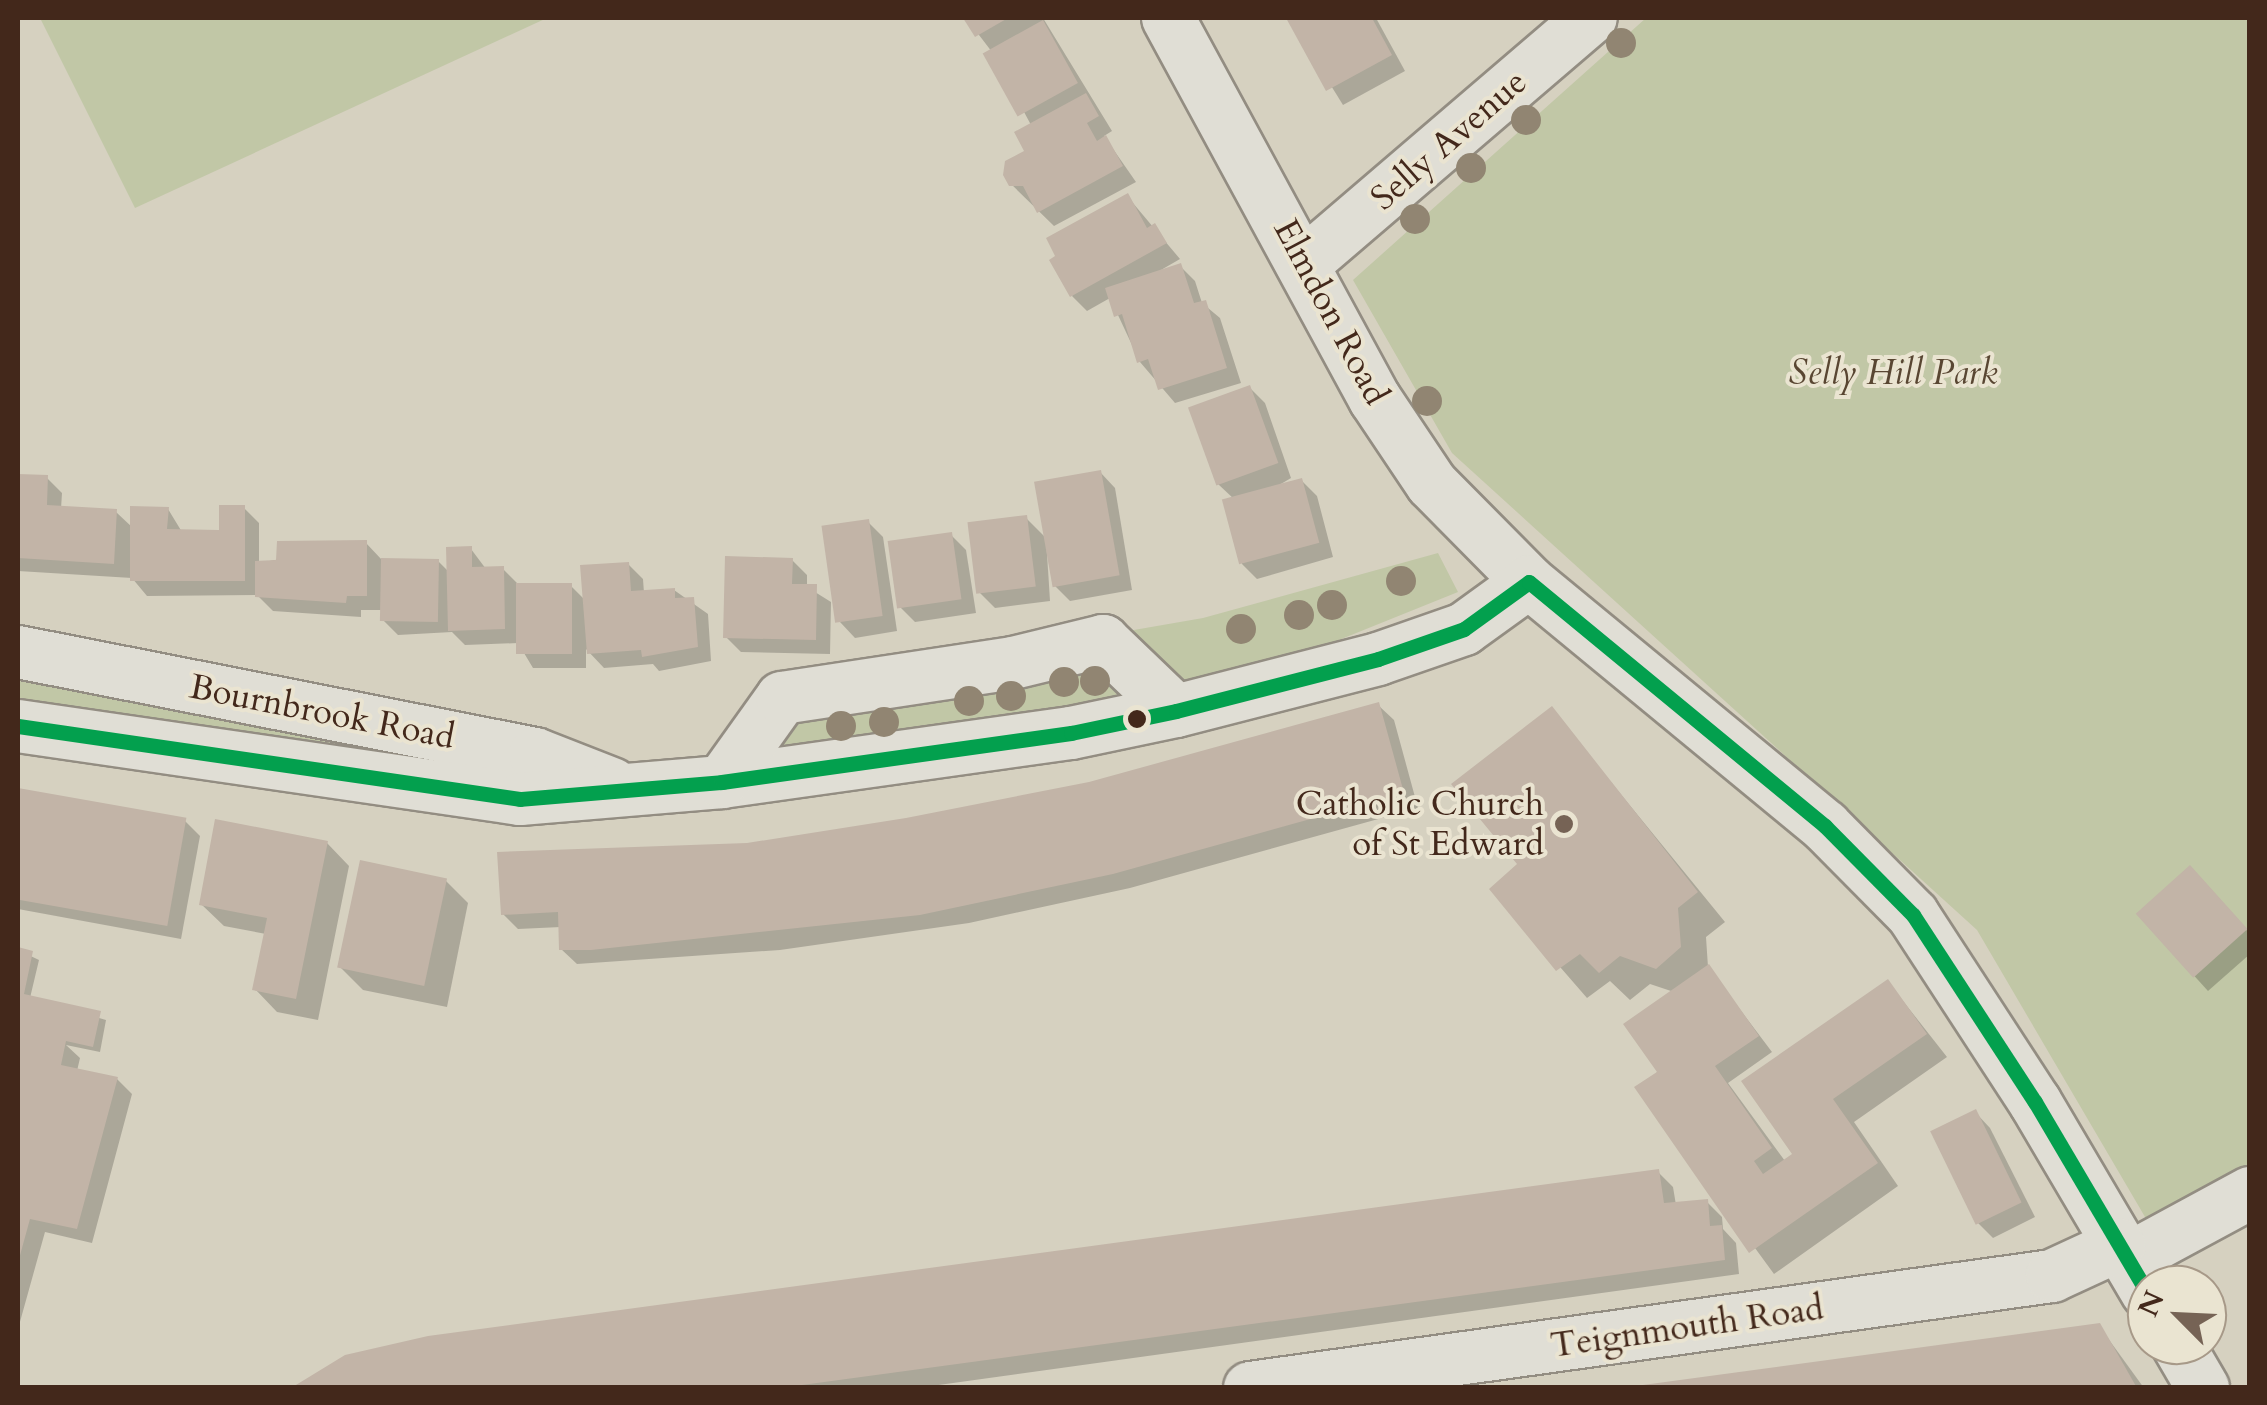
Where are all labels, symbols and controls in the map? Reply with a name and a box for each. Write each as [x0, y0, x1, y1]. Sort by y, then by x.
street label: Selly Avenue [1363, 61, 1535, 219]
street label: Elmdon Road [1265, 212, 1397, 412]
park label: Selly Hill Park [1788, 352, 1998, 394]
street label: Bournbrook Road [186, 666, 458, 758]
unlabelled marker [1127, 709, 1147, 729]
place label: Catholic Church of St Edward [1296, 783, 1544, 865]
marker: Catholic Church of St Edward [1553, 813, 1575, 835]
north arrow [2127, 1265, 2227, 1365]
text: N [2129, 1285, 2174, 1322]
street label: Teignmouth Road [1548, 1287, 1826, 1367]

